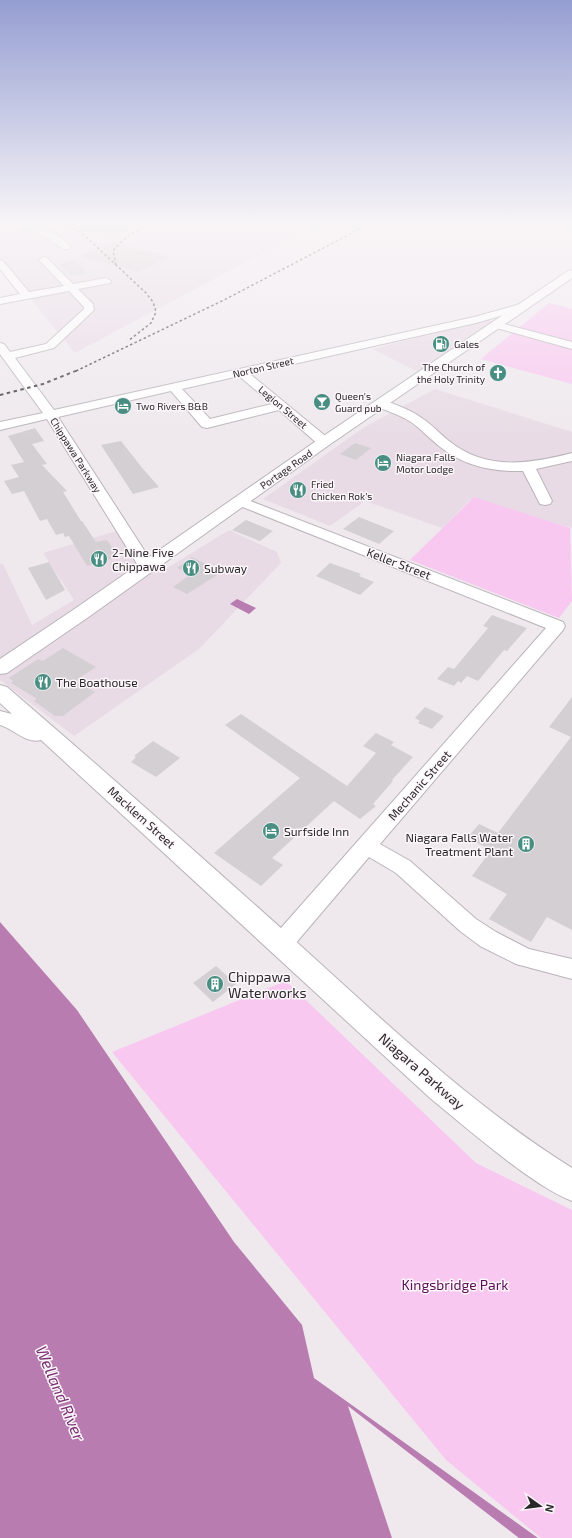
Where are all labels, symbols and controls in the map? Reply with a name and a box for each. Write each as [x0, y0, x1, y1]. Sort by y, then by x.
fuel station icon: Gales [431, 334, 451, 354]
place label: Gales [454, 338, 479, 350]
street label: Norton Street [231, 354, 295, 380]
place label: The Church of the Holy Trinity [417, 361, 486, 385]
church icon: The Church of the Holy Trinity [488, 363, 508, 383]
street label: Legion Street [256, 383, 310, 431]
place label: Queen's Guard pub [335, 390, 382, 414]
bar icon: Queen's Guard pub [312, 392, 332, 412]
hotel icon: Two Rivers B&B [113, 396, 133, 416]
place label: Two Rivers B&B [136, 400, 208, 412]
street label: Chippawa Parkway [48, 415, 104, 495]
street label: Portage Road [258, 447, 314, 491]
place label: Niagara Falls Motor Lodge [396, 451, 455, 475]
hotel icon: Niagara Falls Motor Lodge [373, 453, 393, 473]
place label: Fried Chicken Rok’s [311, 478, 372, 502]
restaurant icon: Fried Chicken Rok’s [288, 480, 308, 500]
street label: Keller Street [365, 544, 433, 582]
place label: 2-Nine Five Chippawa [112, 545, 174, 573]
restaurant icon: 2-Nine Five Chippawa [89, 549, 109, 569]
restaurant icon: Subway [181, 558, 201, 578]
place label: Subway [204, 561, 248, 575]
restaurant icon: The Boathouse [33, 672, 53, 692]
place label: The Boathouse [56, 675, 138, 689]
street label: Mechanic Street [385, 747, 454, 823]
street label: Macklem Street [105, 783, 179, 851]
hotel icon: Surfside Inn [261, 821, 281, 841]
place label: Surfside Inn [284, 824, 349, 838]
place label: Niagara Falls Water Treatment Plant [406, 830, 513, 858]
building icon: Niagara Falls Water Treatment Plant [516, 834, 536, 854]
place label: Chippawa Waterworks [228, 968, 307, 1001]
building icon: Chippawa Waterworks [205, 974, 225, 994]
street label: Niagara Parkway [376, 1029, 469, 1113]
park label: Kingsbridge Park [402, 1276, 508, 1293]
water label: Welland River [32, 1343, 90, 1444]
north arrow [520, 1486, 560, 1526]
text: N [543, 1503, 557, 1514]

